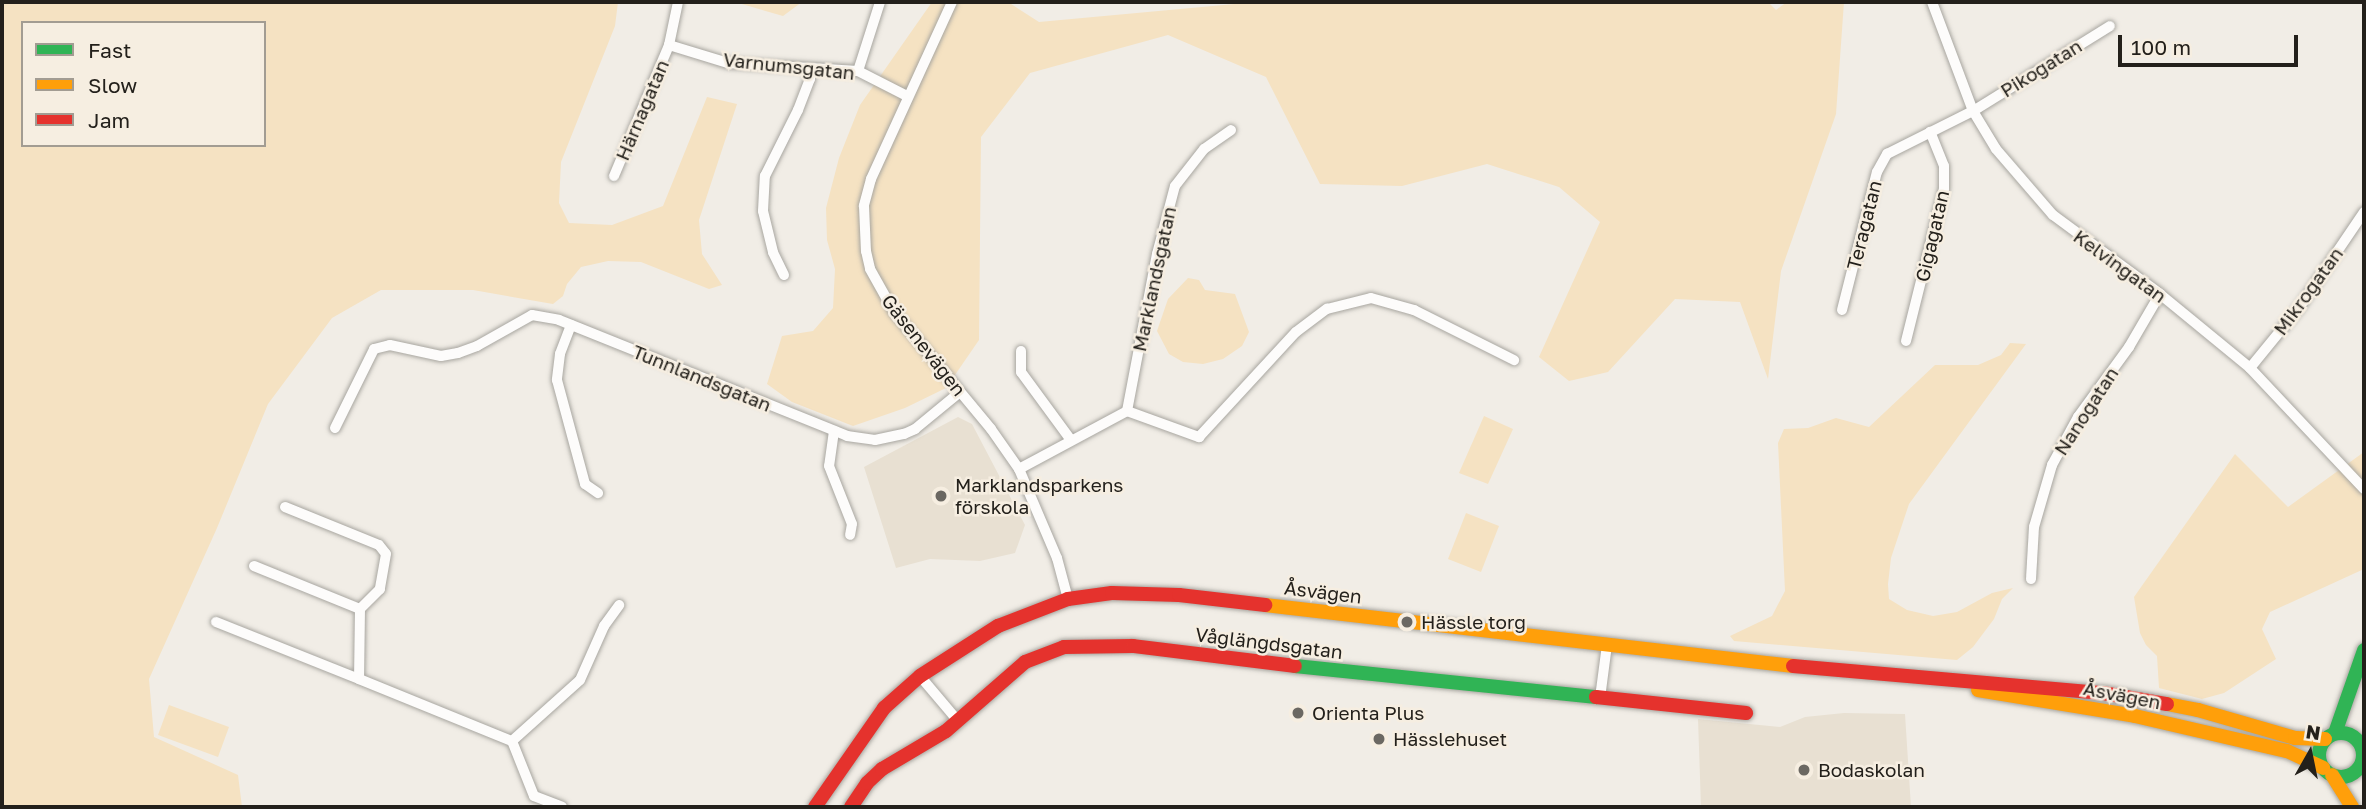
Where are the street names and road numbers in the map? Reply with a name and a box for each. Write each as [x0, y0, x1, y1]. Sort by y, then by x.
street label: Pikogatan [1996, 34, 2086, 102]
street label: Varnumsgatan [722, 48, 856, 84]
street label: Härnagatan [611, 56, 673, 164]
street label: Teragatan [1842, 178, 1886, 272]
street label: Gigagatan [1910, 188, 1954, 284]
street label: Marklandsgatan [1127, 204, 1181, 354]
street label: Kelvingatan [2069, 225, 2171, 307]
street label: Mikrogatan [2268, 243, 2348, 339]
street label: Gäsenevägen [877, 290, 971, 400]
street label: Tunnlandsgatan [629, 340, 775, 416]
street label: Nanogatan [2049, 363, 2123, 459]
street label: Åsvägen [1283, 576, 1363, 608]
street label: Våglängdsgatan [1194, 623, 1344, 663]
street label: Åsvägen [2081, 676, 2163, 714]

